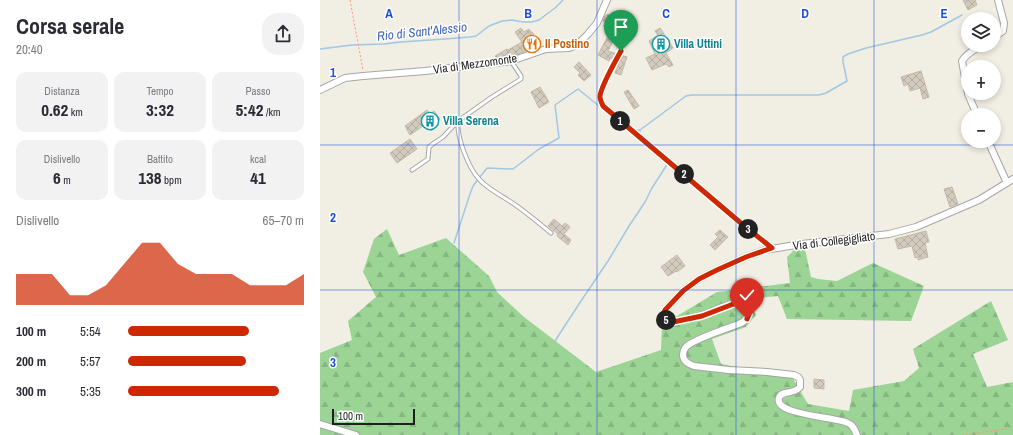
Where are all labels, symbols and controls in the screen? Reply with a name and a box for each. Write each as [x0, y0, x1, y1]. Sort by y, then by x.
text: A [385, 5, 393, 22]
text: B [524, 5, 532, 22]
text: C [662, 5, 670, 22]
text: D [801, 5, 809, 22]
text: E [940, 5, 948, 22]
pin [604, 10, 638, 51]
text: Corsa serale [16, 11, 124, 41]
map controls [961, 12, 1001, 148]
button: layers [961, 12, 1001, 52]
button: share [262, 13, 304, 55]
icon: arrive [610, 16, 632, 38]
water label: Rio di Sant'Alessio [376, 18, 468, 45]
restaurant icon: Il Postino [522, 34, 542, 54]
building icon: Villa Uttini [651, 34, 671, 54]
place label: Il Postino [545, 36, 589, 52]
place label: Villa Uttini [674, 36, 722, 52]
text: 20:40 [16, 41, 43, 58]
street label: Via di Mezzomonte [432, 50, 518, 78]
button: + [961, 60, 1001, 100]
text: 1 [330, 64, 336, 81]
text: Distanza [44, 84, 80, 98]
text: Tempo [146, 84, 174, 98]
text: Passo [245, 84, 271, 98]
text: 0.62 [41, 98, 68, 121]
text: 3:32 [146, 98, 174, 121]
text: 5:42 [236, 98, 263, 121]
text: km [68, 105, 83, 119]
text: /km [263, 105, 280, 119]
button: − [961, 108, 1001, 148]
building icon: Villa Serena [420, 111, 440, 131]
pin: 1 [610, 111, 630, 131]
place label: Villa Serena [443, 113, 499, 129]
text: 1 [617, 114, 623, 128]
text: Dislivello [44, 152, 80, 166]
text: Battito [147, 152, 173, 166]
text: kcal [250, 152, 266, 166]
pin: 2 [674, 164, 694, 184]
text: 6 [53, 166, 61, 189]
text: 138 [138, 166, 162, 189]
text: 41 [250, 166, 266, 189]
text: 2 [681, 167, 687, 181]
text: m [61, 173, 71, 187]
text: bpm [162, 173, 182, 187]
text: 2 [330, 209, 336, 226]
text: Dislivello [16, 212, 59, 229]
text: 65–70 m [263, 212, 304, 229]
pin: 3 [738, 219, 758, 239]
text: 3 [745, 222, 751, 236]
street label: Via di Collegigliato [792, 228, 876, 254]
pin [730, 278, 764, 319]
icon: check [736, 284, 758, 306]
pin: 5 [656, 310, 676, 330]
text: 5 [663, 313, 669, 327]
text: 100 m [16, 323, 46, 340]
text: 5:54 [80, 323, 101, 340]
text: 200 m [16, 353, 46, 370]
text: 5:57 [80, 353, 101, 370]
text: 3 [330, 354, 336, 371]
text: 300 m [16, 383, 46, 400]
text: 5:35 [80, 383, 101, 400]
scale bar [332, 407, 415, 426]
text: 100 m [338, 409, 363, 423]

